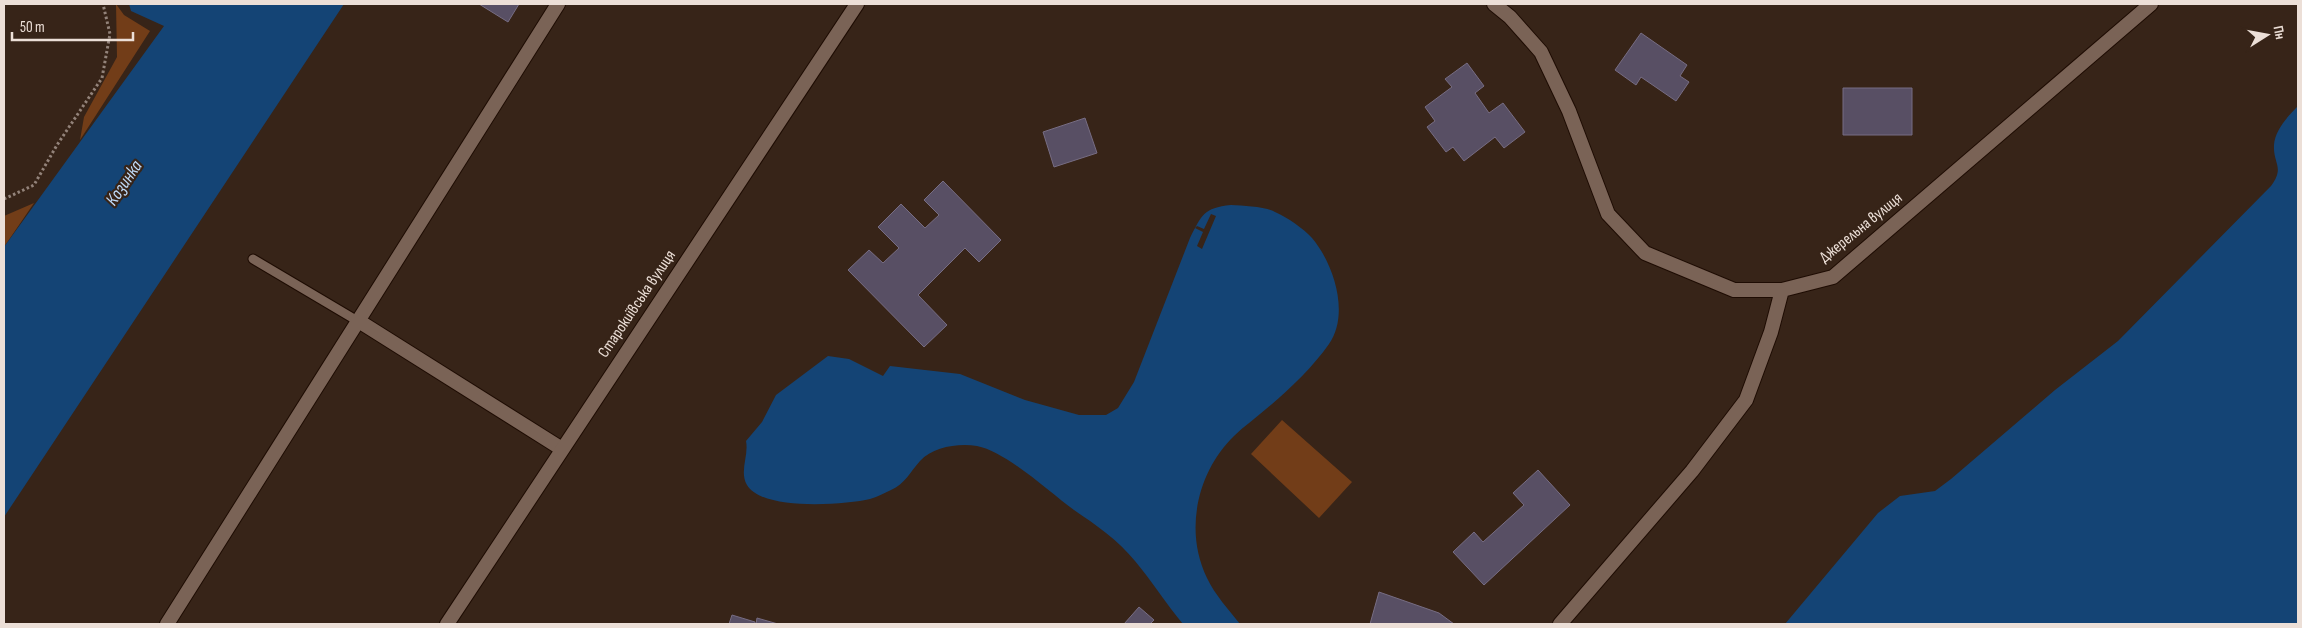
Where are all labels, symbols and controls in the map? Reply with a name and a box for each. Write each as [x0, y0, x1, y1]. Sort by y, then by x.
scale bar [12, 10, 134, 42]
north arrow [2242, 10, 2292, 60]
text: 50 m [20, 18, 45, 37]
text: Пн [2270, 24, 2289, 41]
water label: Козинка [101, 156, 147, 210]
street label: Джерельна вулиця [1816, 189, 1906, 267]
street label: Старокиївська вулиця [594, 247, 680, 361]

